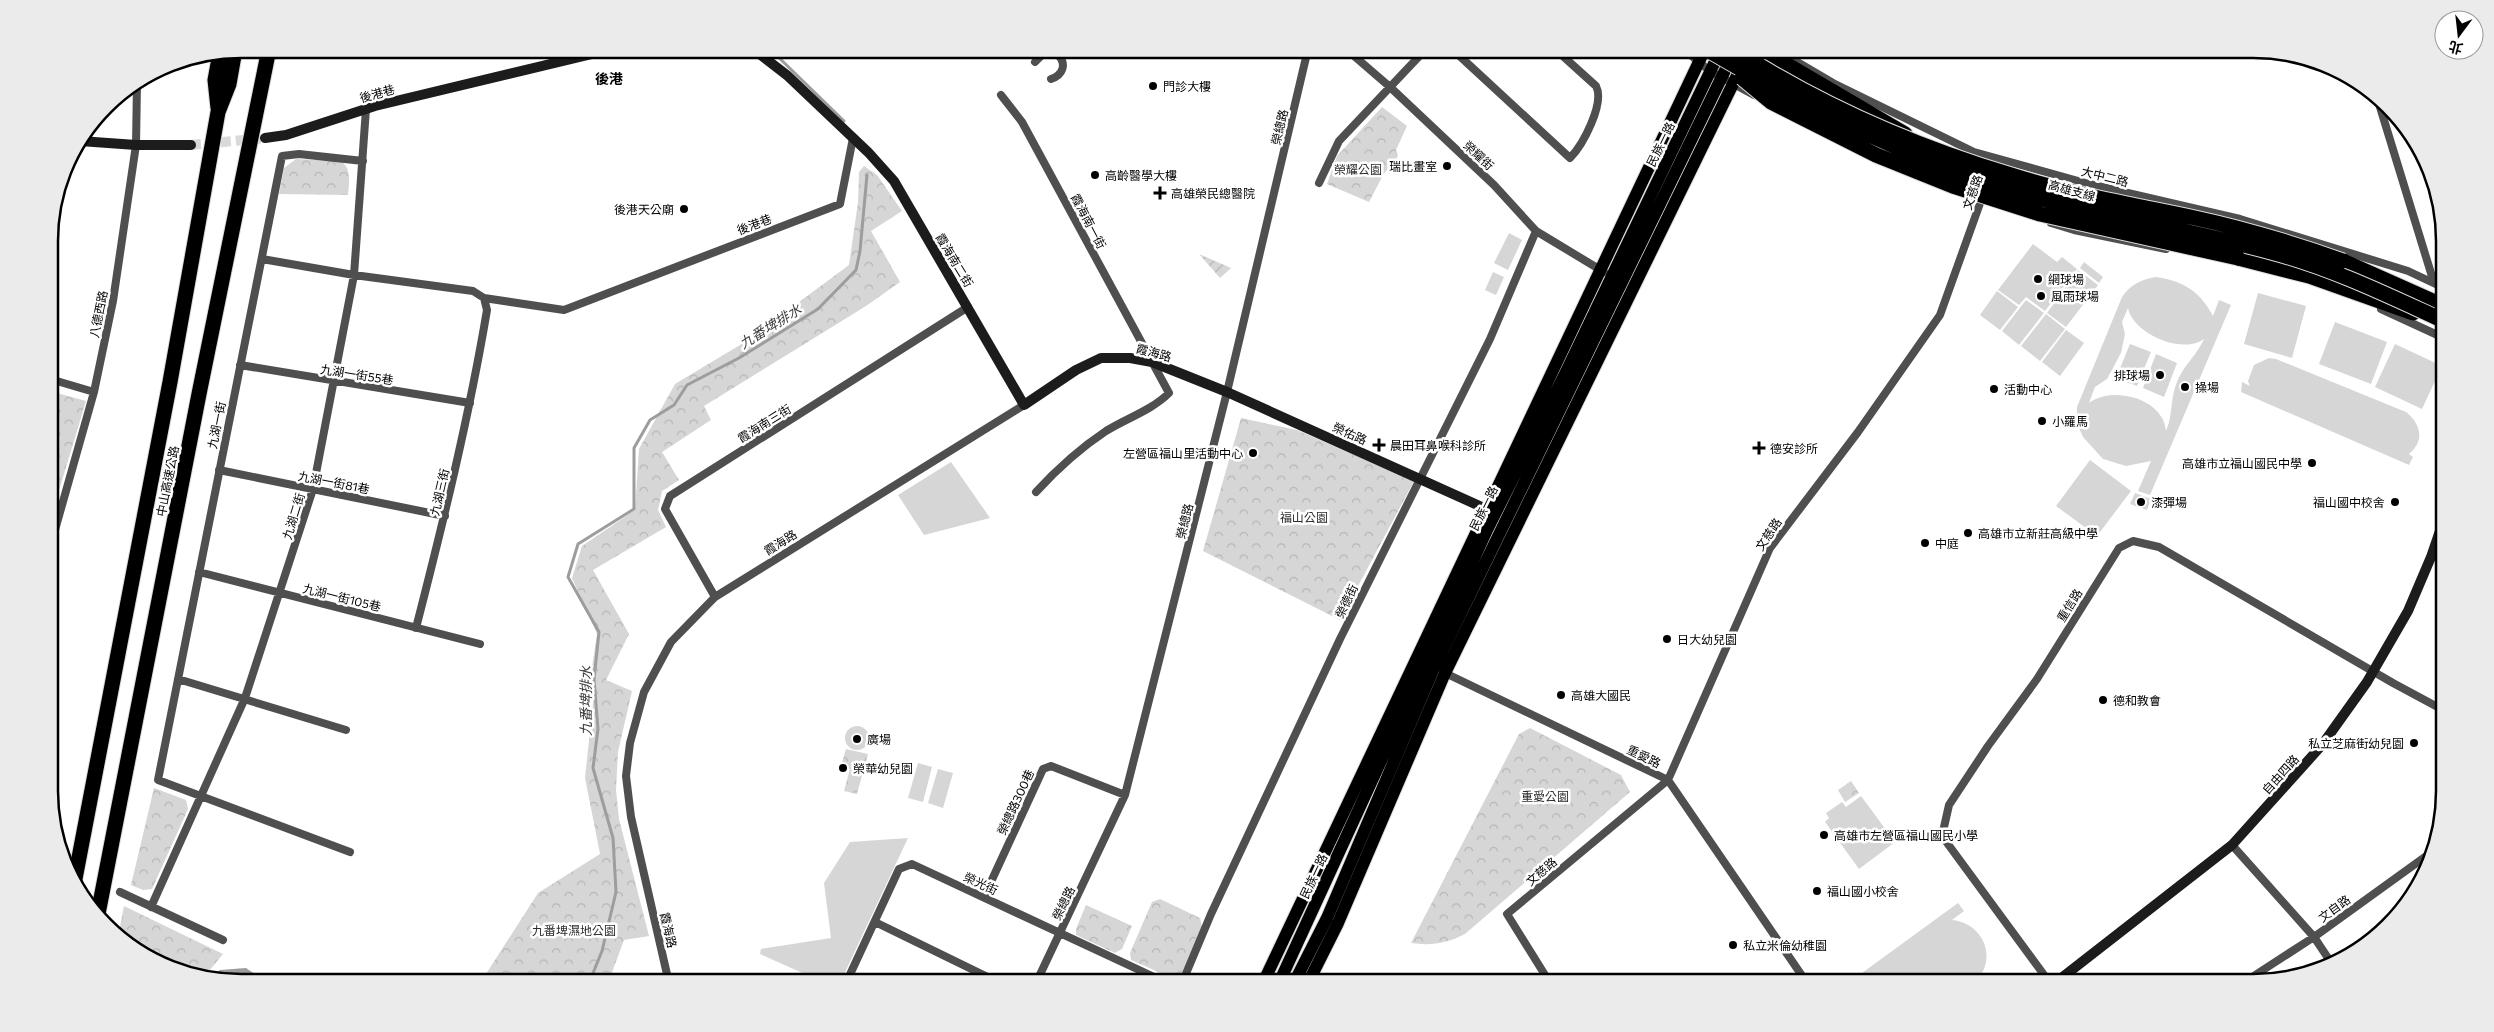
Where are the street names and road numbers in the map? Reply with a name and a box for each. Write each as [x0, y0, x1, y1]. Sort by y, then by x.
street label: 後港巷 [358, 82, 396, 104]
street label: 榮總路 [1268, 108, 1290, 146]
street label: 民族一路 [1643, 119, 1677, 169]
street label: 榮耀街 [1461, 138, 1497, 172]
street label: 大中二路 [2080, 163, 2130, 189]
street label: 文慈路 [1960, 173, 1984, 211]
street label: 高雄支線 [2047, 177, 2097, 203]
street label: 霞海南一街 [1069, 191, 1109, 251]
street label: 後港巷 [735, 211, 773, 237]
street label: 霞海南二街 [934, 231, 976, 289]
street label: 八德西路 [87, 289, 109, 339]
street label: 霞海路 [1135, 341, 1173, 363]
street label: 九湖一街55巷 [319, 361, 395, 387]
street label: 九湖一街 [205, 400, 227, 450]
street label: 霞海南三街 [735, 401, 793, 445]
street label: 榮佑路 [1331, 419, 1369, 447]
street label: 中山高速公路 [153, 444, 181, 518]
street label: 九湖三街 [427, 467, 451, 517]
street label: 九湖一街81巷 [297, 468, 371, 496]
street label: 民族一路 [1466, 483, 1500, 533]
street label: 九湖二街 [279, 491, 307, 541]
street label: 榮總路 [1173, 502, 1195, 540]
street label: 文慈路 [1752, 515, 1784, 553]
street label: 霞海路 [761, 527, 799, 557]
street label: 九湖一街105巷 [302, 581, 382, 613]
street label: 榮德街 [1332, 582, 1360, 620]
street label: 重信路 [2054, 586, 2084, 624]
street label: 重愛路 [1625, 742, 1663, 770]
street label: 自由四路 [2259, 751, 2301, 797]
street label: 榮總路300巷 [994, 767, 1036, 837]
street label: 民族一路 [1297, 851, 1329, 901]
street label: 文慈路 [1523, 854, 1559, 888]
street label: 榮光街 [962, 869, 1000, 897]
street label: 榮總路 [1049, 884, 1077, 922]
street label: 文自路 [2315, 892, 2353, 924]
street label: 霞海路 [658, 911, 680, 949]

